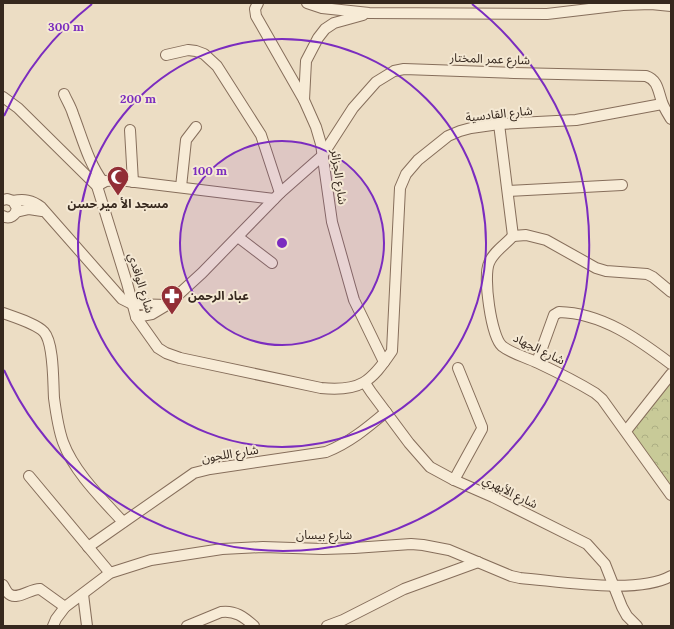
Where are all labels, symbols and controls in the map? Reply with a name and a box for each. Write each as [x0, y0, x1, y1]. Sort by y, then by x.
text: 300 m [48, 19, 84, 34]
street label: شارع عمر المختار [449, 50, 530, 69]
text: 200 m [120, 91, 156, 106]
street label: شارع القادسية [465, 103, 533, 126]
street label: شارع الجزائر [326, 147, 351, 206]
text: 100 m [193, 163, 227, 178]
mosque icon: مسجد الأ مير حسن [105, 164, 131, 197]
place label: مسجد الأ مير حسن [68, 196, 169, 211]
centre of rings [275, 236, 289, 250]
street label: شارع الواقدي [123, 251, 158, 315]
pharmacy icon: عباد الرحمن [159, 283, 185, 316]
place label: عباد الرحمن [188, 288, 249, 303]
street label: شارع الجهاد [510, 330, 567, 369]
street label: شارع اللجون [200, 442, 260, 467]
street label: شارع الأبهري [479, 472, 540, 514]
street label: شارع بيسان [296, 527, 352, 544]

